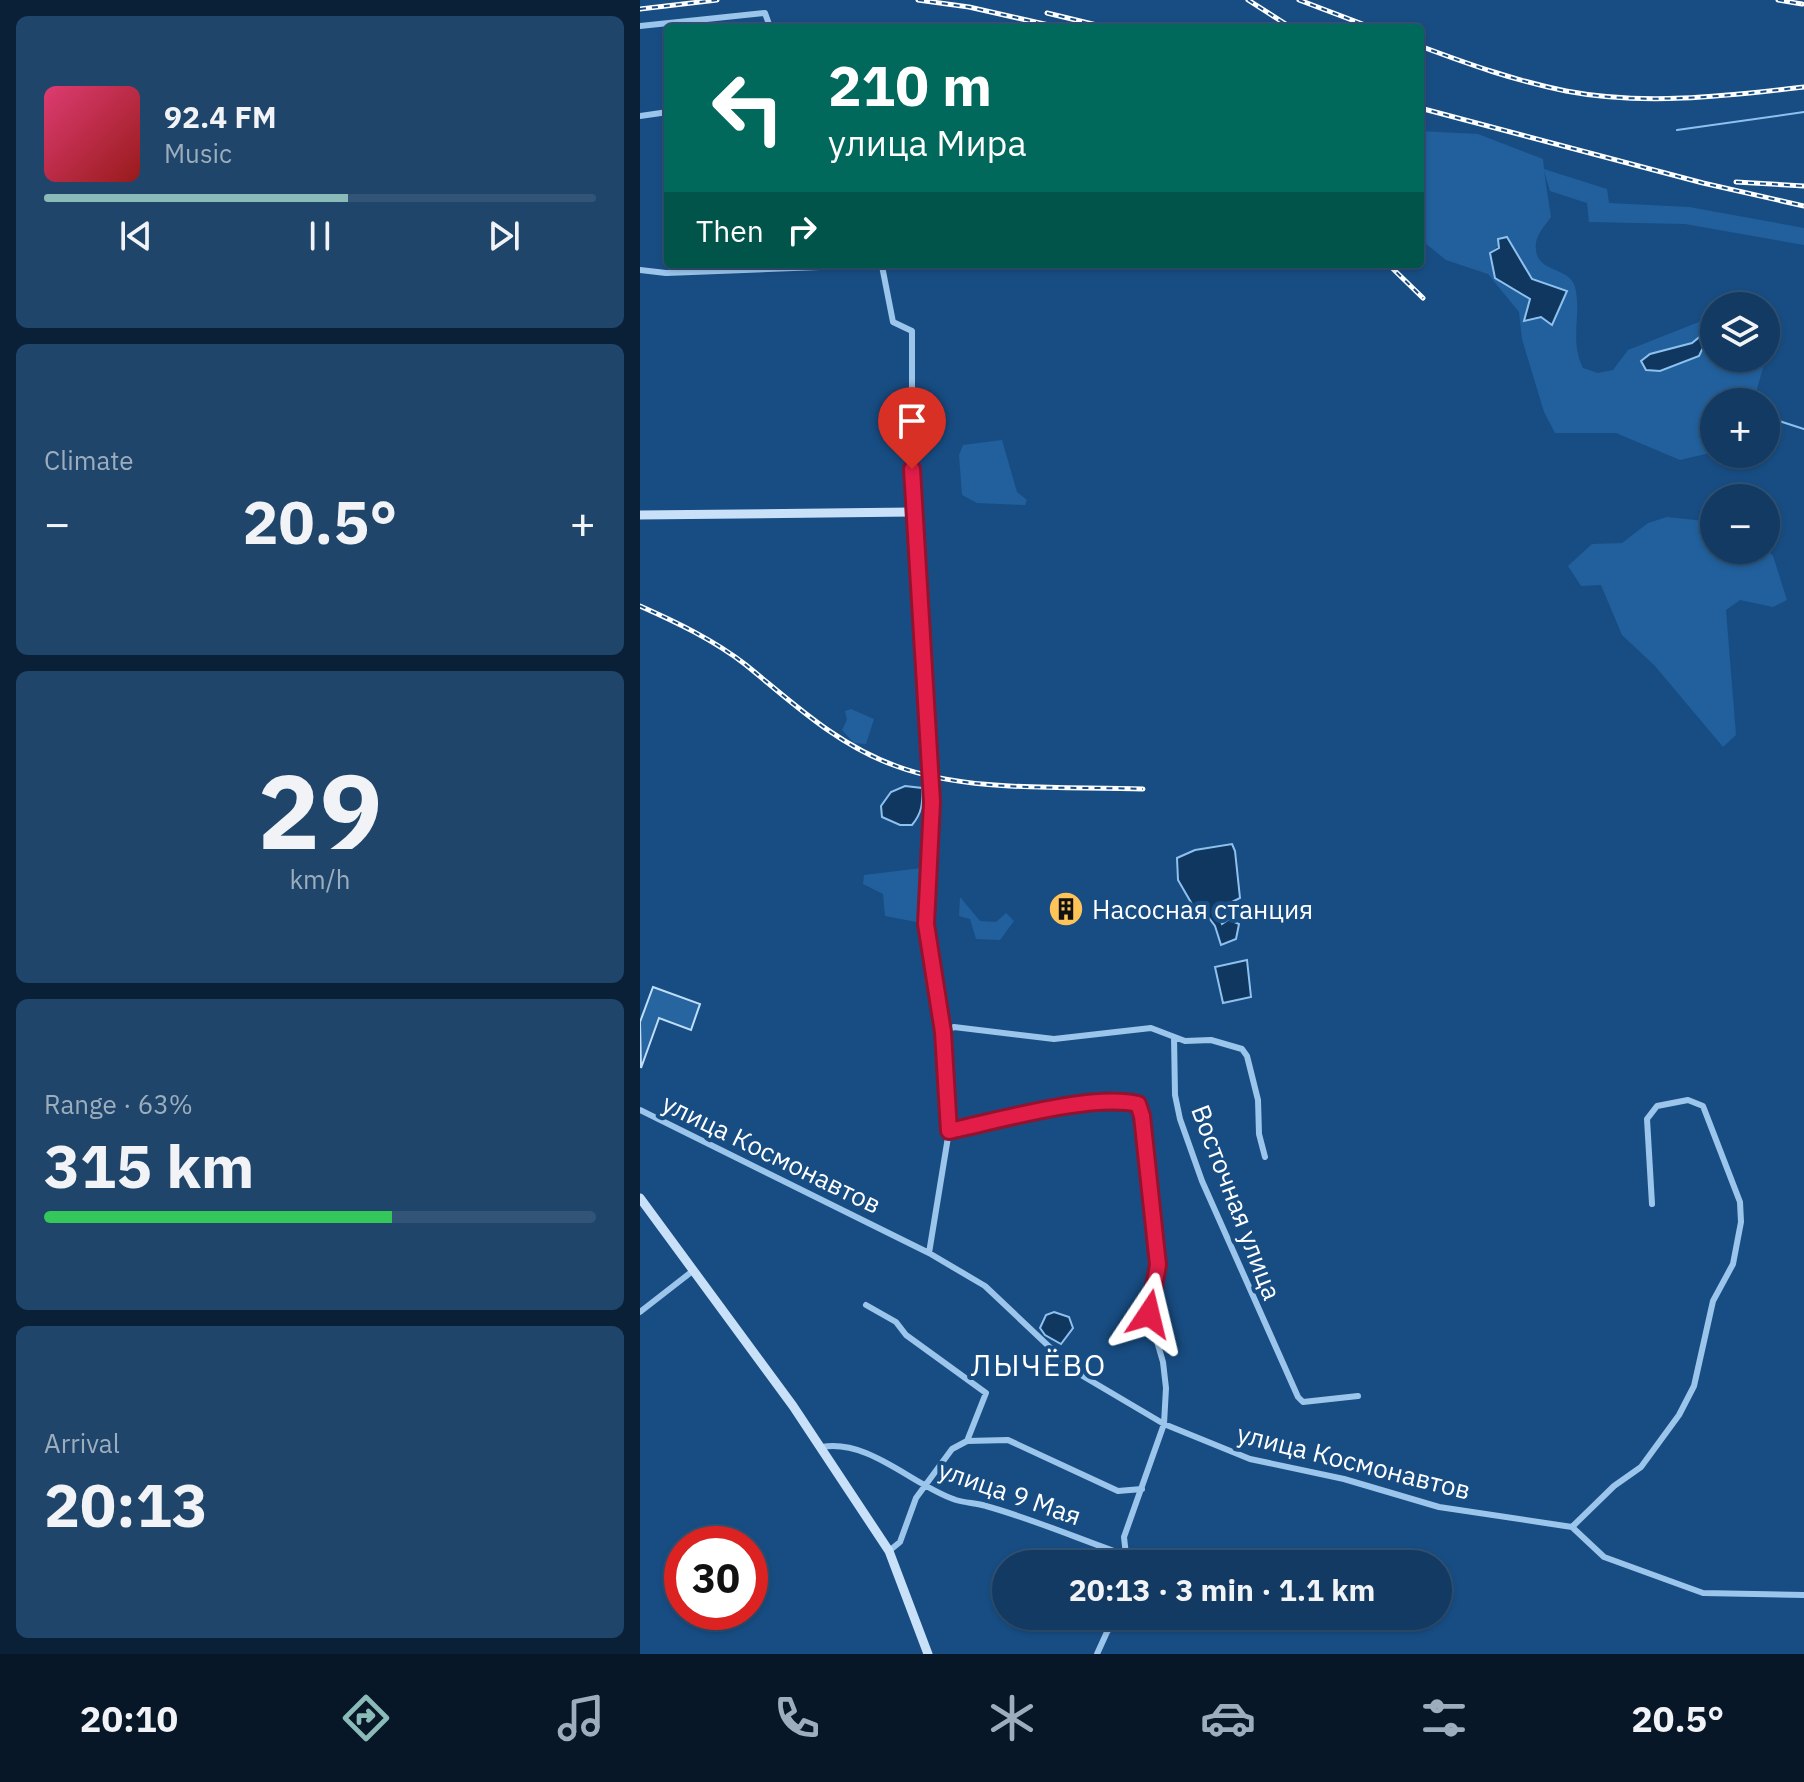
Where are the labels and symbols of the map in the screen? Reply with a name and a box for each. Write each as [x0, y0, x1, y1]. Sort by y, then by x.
pin [878, 387, 946, 469]
building icon: Насосная станция [1047, 890, 1085, 928]
place label: Насосная станция [1092, 892, 1313, 926]
street label: улица Космонавтов [657, 1085, 887, 1221]
street label: Восточная улица [1184, 1100, 1290, 1305]
position arrow [1107, 1272, 1191, 1356]
district label: ЛЫЧЁВО [971, 1345, 1107, 1384]
street label: улица Космонавтов [1234, 1416, 1474, 1506]
street label: улица 9 Мая [934, 1452, 1086, 1532]
speed limit sign: 30 [664, 1526, 768, 1630]

